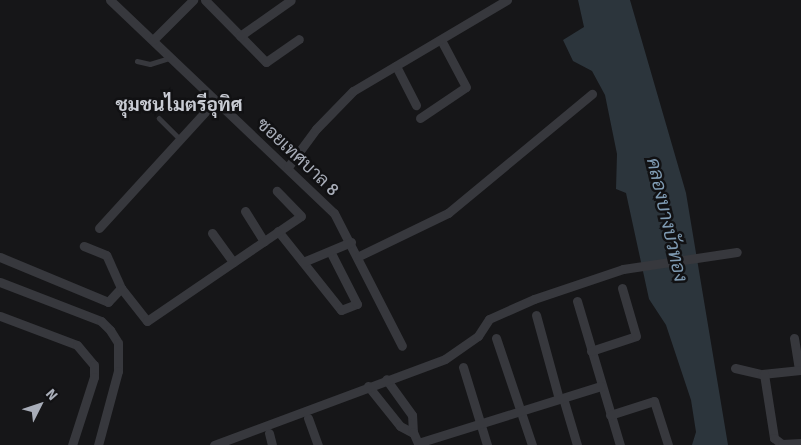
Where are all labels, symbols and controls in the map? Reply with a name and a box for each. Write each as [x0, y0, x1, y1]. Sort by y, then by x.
district label: ชุมชนไมตรีอุทิศ [115, 95, 243, 117]
street label: ซอยเทศบาล 8 [252, 113, 344, 201]
water label: คลองบางบัวทอง [641, 156, 691, 284]
north arrow [15, 380, 65, 430]
text: N [42, 386, 61, 404]

